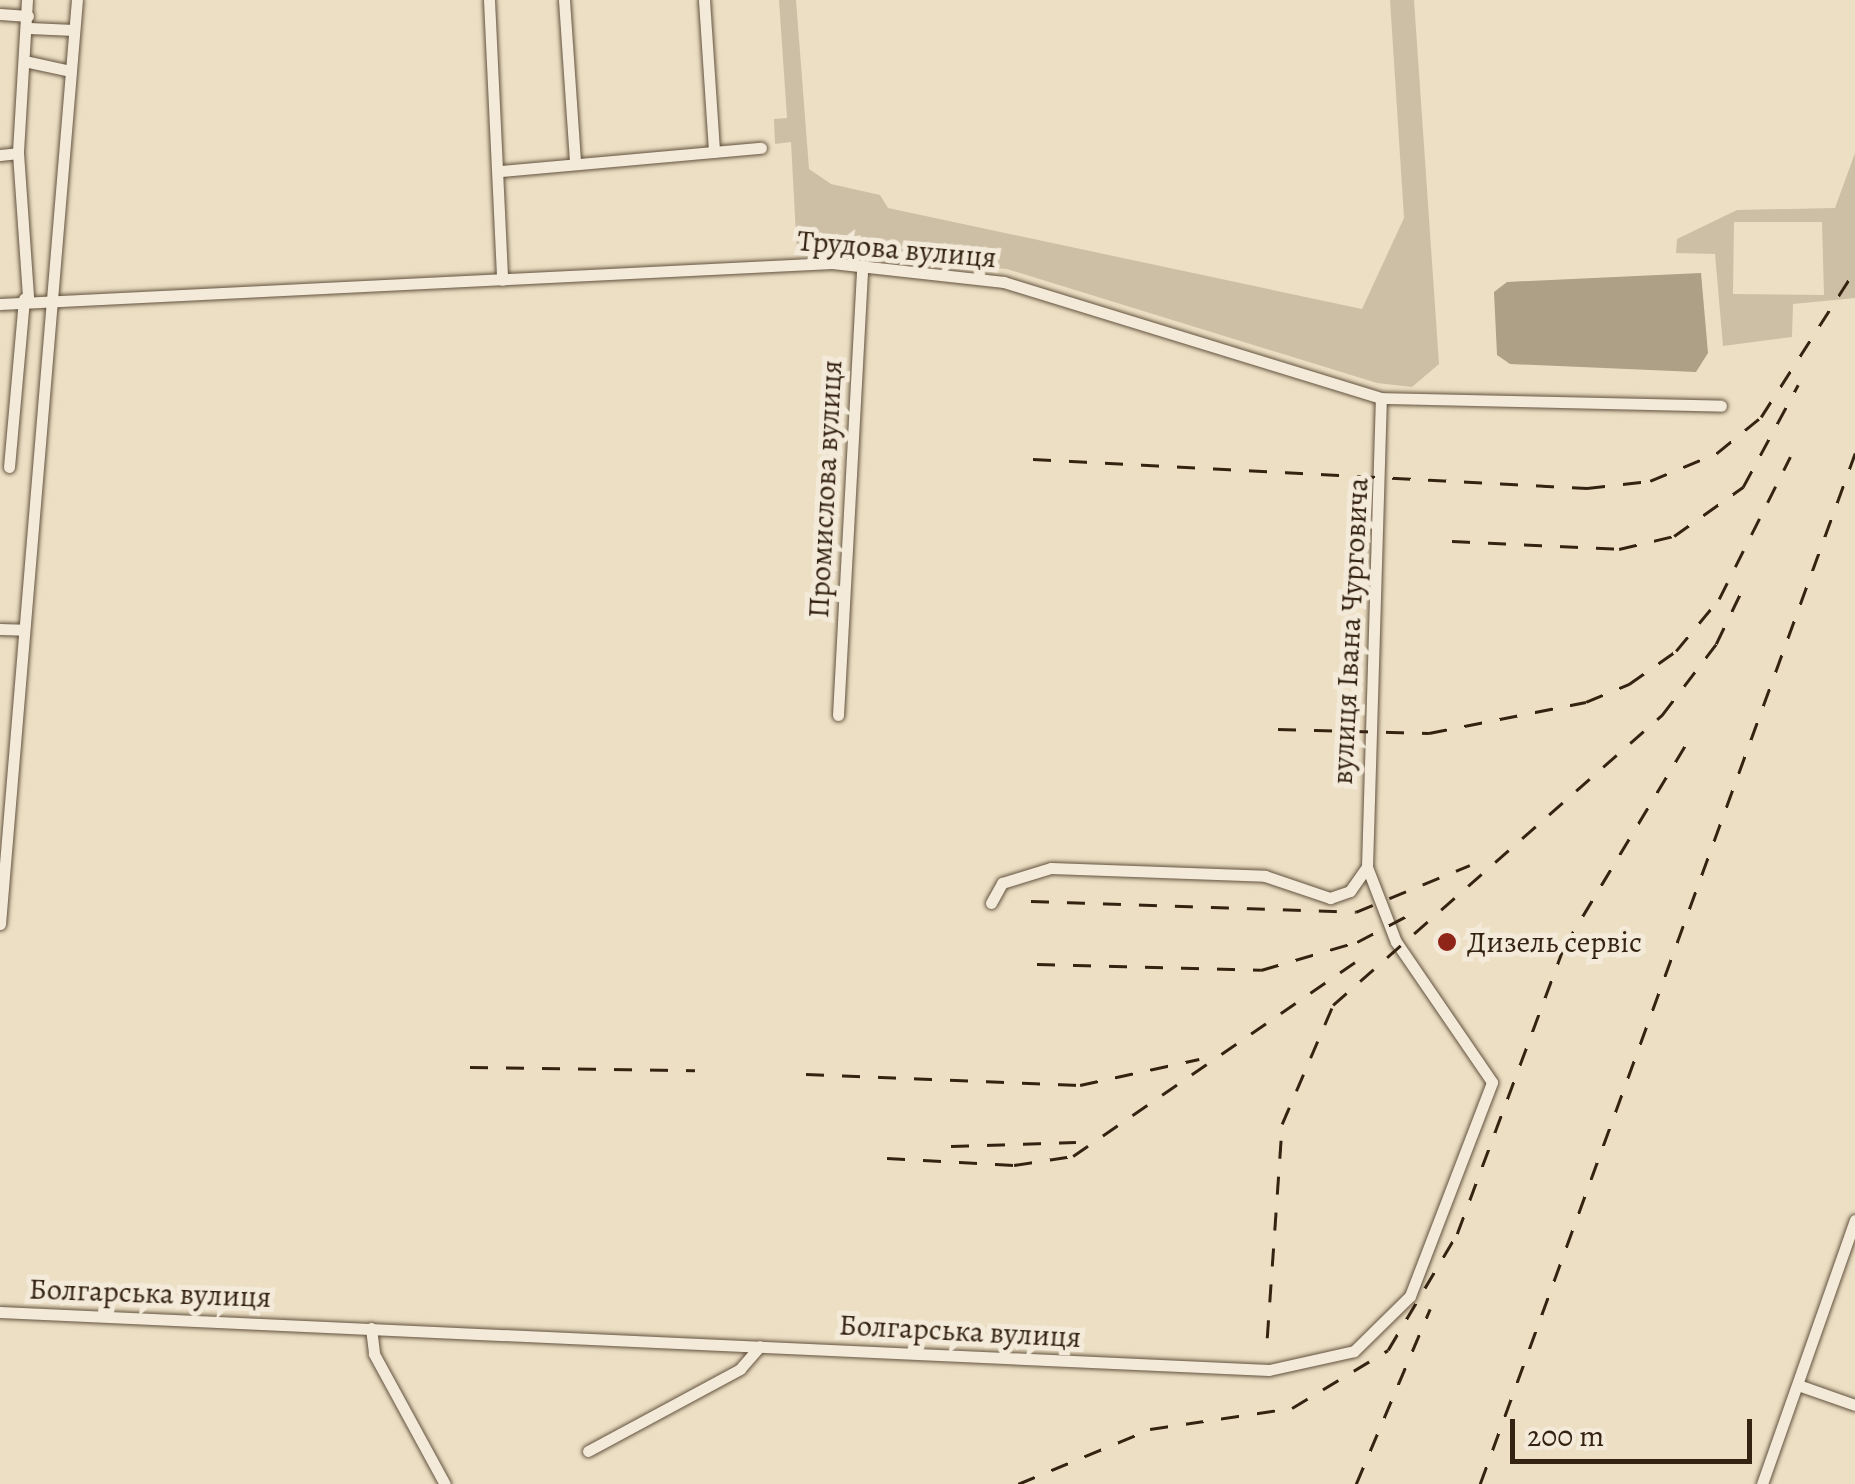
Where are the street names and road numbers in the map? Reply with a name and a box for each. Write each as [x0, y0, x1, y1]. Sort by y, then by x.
street label: Трудова вулиця [796, 222, 998, 276]
street label: Промислова вулиця [800, 359, 850, 619]
street label: вулиця Івана Чурговича [1324, 477, 1376, 785]
street label: Болгарська вулиця [28, 1271, 272, 1315]
street label: Болгарська вулиця [838, 1307, 1082, 1355]

